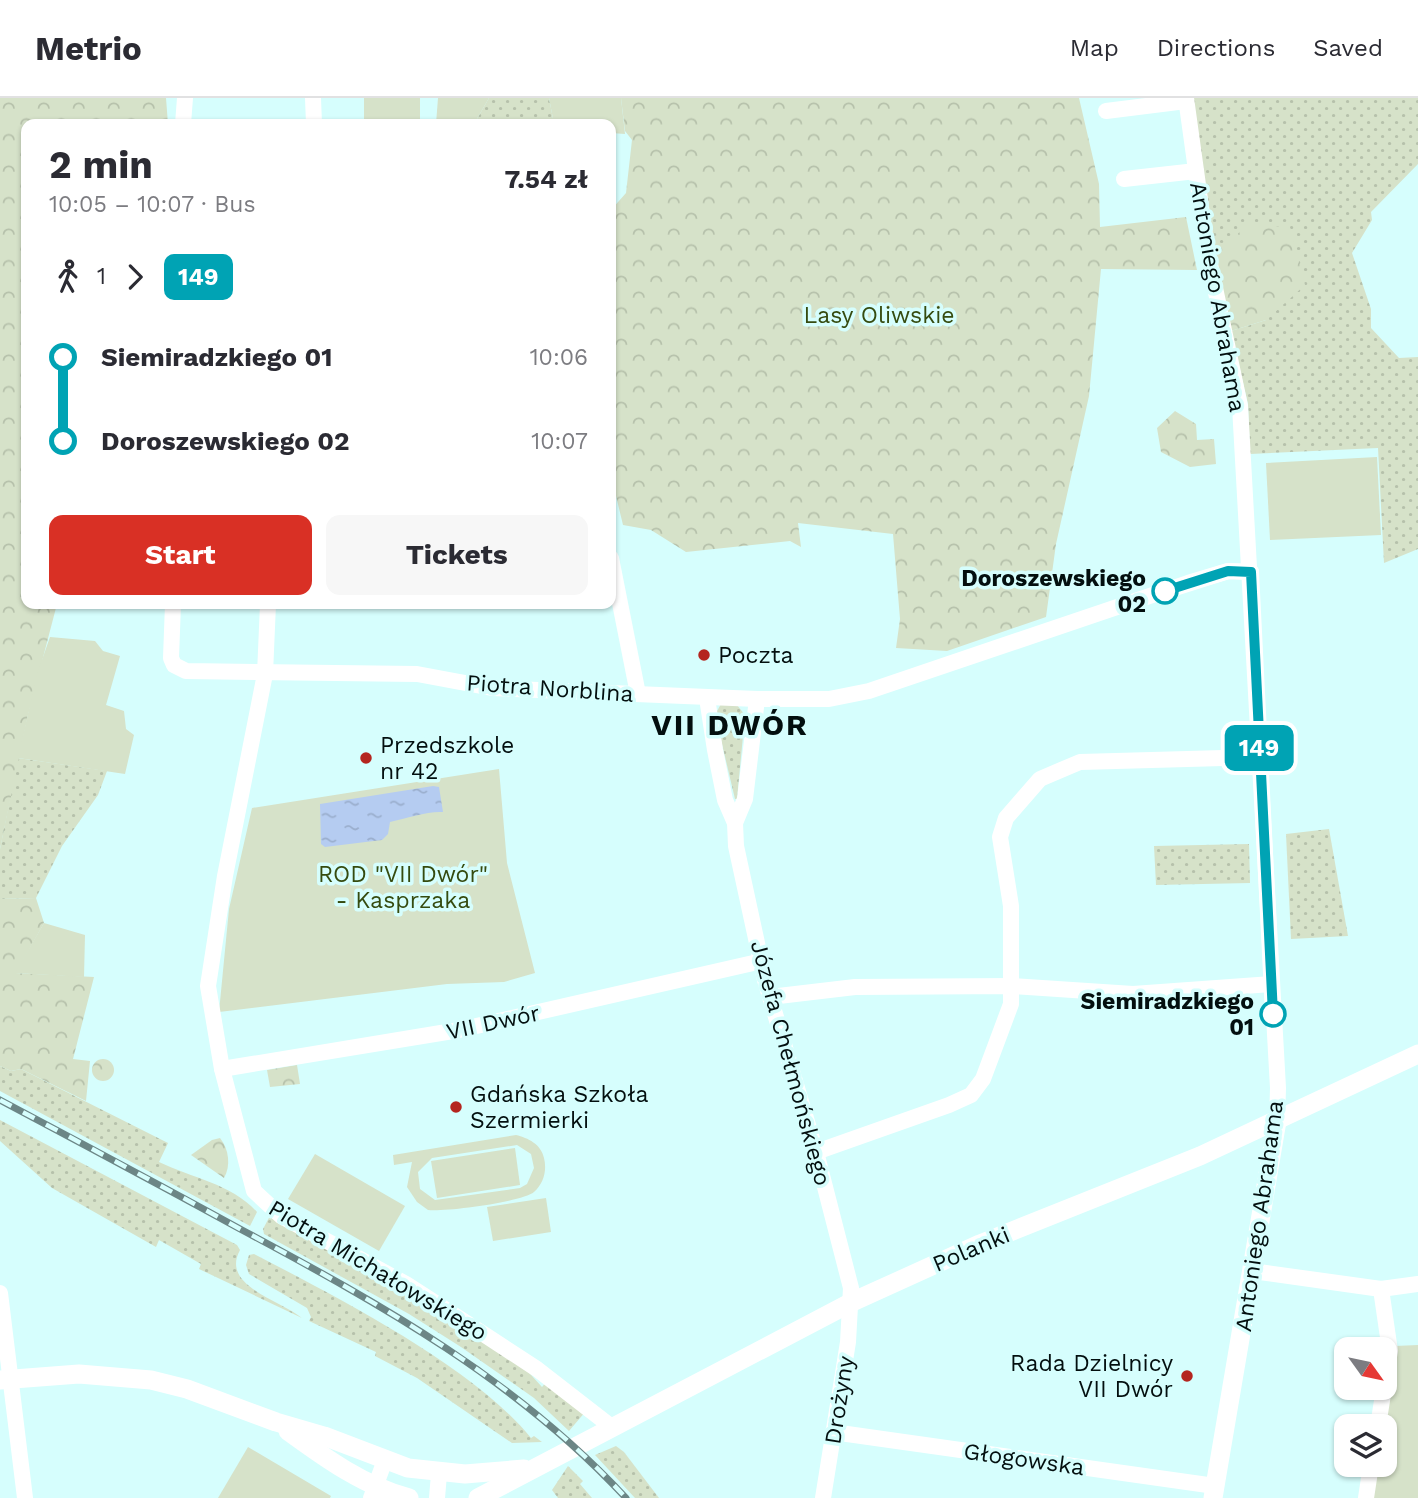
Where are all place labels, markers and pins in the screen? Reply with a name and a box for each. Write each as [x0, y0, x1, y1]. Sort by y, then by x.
place label: Doroszewskiego 02 [961, 565, 1146, 618]
marker: Doroszewskiego 02 [1152, 578, 1178, 604]
place label: Poczta [718, 642, 793, 669]
marker: Poczta [696, 647, 712, 663]
place label: Przedszkole nr 42 [380, 732, 514, 785]
marker: Przedszkole nr 42 [358, 750, 374, 766]
place label: Siemiradzkiego 01 [1081, 988, 1254, 1041]
marker: Siemiradzkiego 01 [1260, 1001, 1286, 1027]
place label: Gdańska Szkoła Szermierki [470, 1081, 649, 1134]
marker: Gdańska Szkoła Szermierki [448, 1099, 464, 1115]
place label: Rada Dzielnicy VII Dwór [1010, 1350, 1173, 1403]
marker: Rada Dzielnicy VII Dwór [1179, 1368, 1195, 1384]

